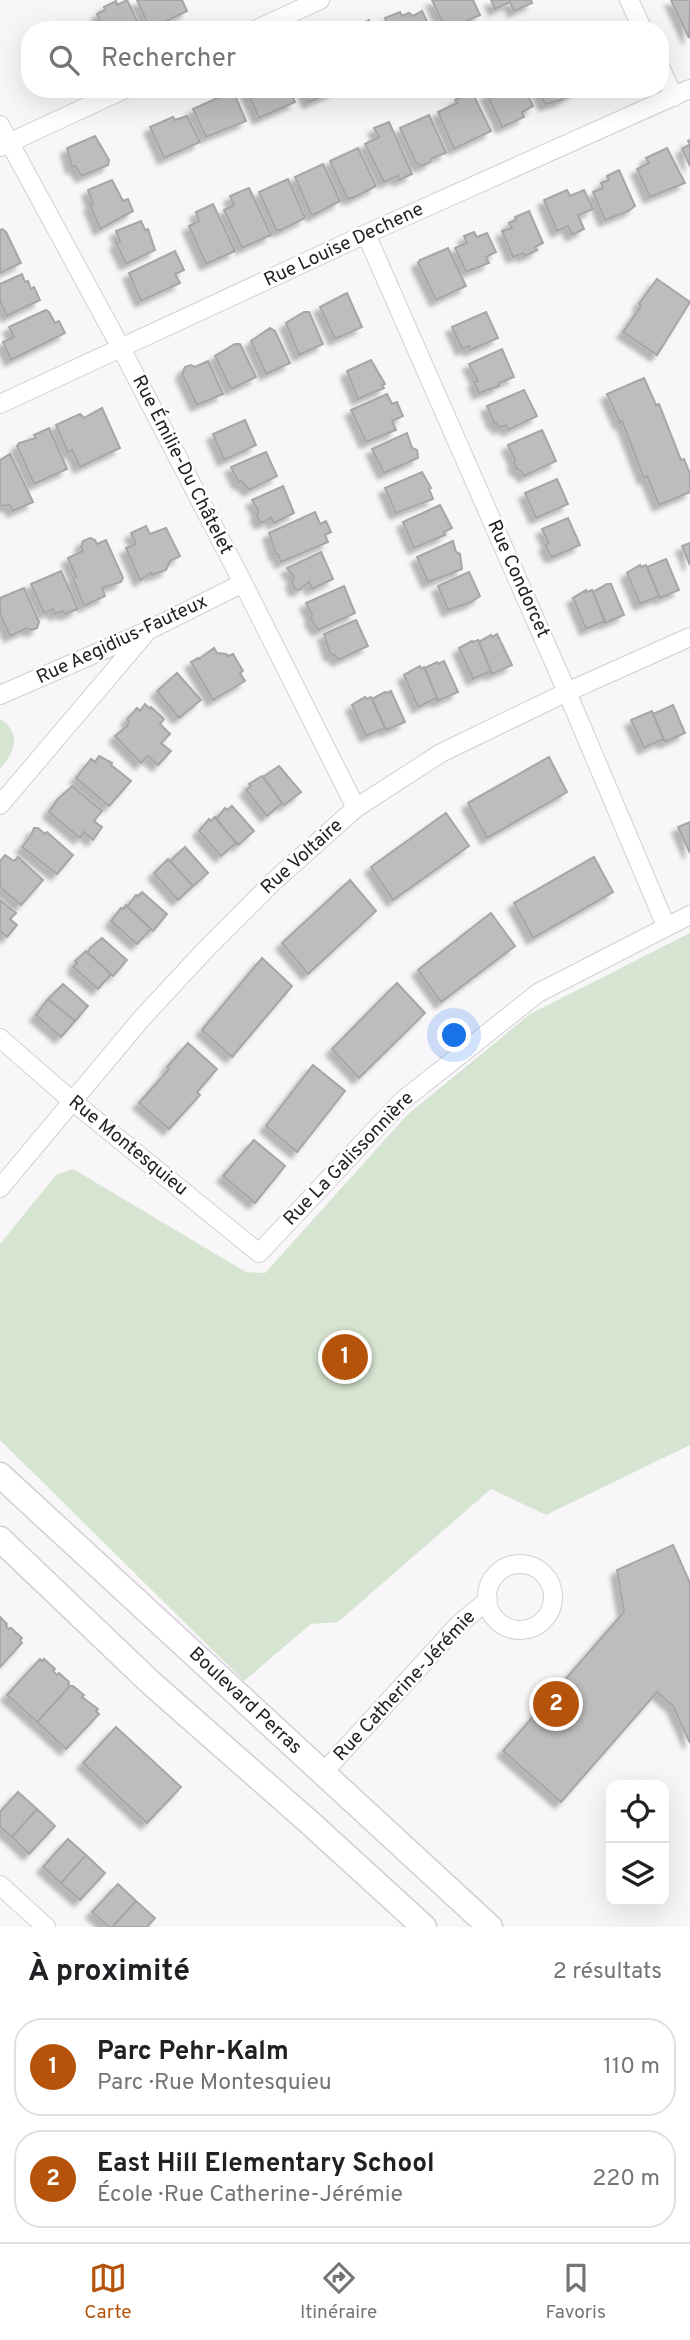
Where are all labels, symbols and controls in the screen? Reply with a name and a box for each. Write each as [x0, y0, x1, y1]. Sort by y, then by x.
search box [21, 21, 669, 98]
icon: search [45, 41, 83, 79]
text: Rechercher [101, 43, 236, 76]
street label: Rue Louise Dechene [260, 198, 428, 292]
street label: Rue Émilie-Du Châtelet [126, 371, 239, 559]
street label: Rue Condorcet [481, 516, 555, 642]
street label: Rue Aegidius-Fauteux [33, 590, 211, 690]
street label: Rue Voltaire [256, 814, 348, 900]
your location [437, 1018, 471, 1052]
street label: Rue La Galissonnière [279, 1087, 419, 1231]
street label: Rue Montesquieu [63, 1090, 193, 1202]
pin: 1 [322, 1331, 368, 1383]
street label: Rue Catherine-Jérémie [329, 1606, 481, 1766]
street label: Boulevard Perras [183, 1642, 307, 1760]
pin: 2 [533, 1678, 579, 1730]
map controls [606, 1780, 669, 1906]
button: locate [606, 1780, 669, 1843]
button: layers [606, 1843, 669, 1906]
text: À proximité [28, 1954, 190, 1991]
text: 2 résultats [553, 1958, 662, 1987]
text: Parc Pehr-Kalm [97, 2036, 289, 2069]
text: 1 [48, 2053, 58, 2082]
text: 110 m [603, 2053, 660, 2082]
text: Parc · Rue Montesquieu [97, 2069, 332, 2098]
text: East Hill Elementary School [97, 2148, 435, 2181]
text: 2 [46, 2165, 60, 2194]
text: 220 m [592, 2165, 660, 2194]
text: École · Rue Catherine-Jérémie [97, 2181, 403, 2210]
tab: Carte [84, 2259, 132, 2325]
tab: Itinéraire [300, 2259, 377, 2325]
tab: Favoris [546, 2259, 606, 2325]

